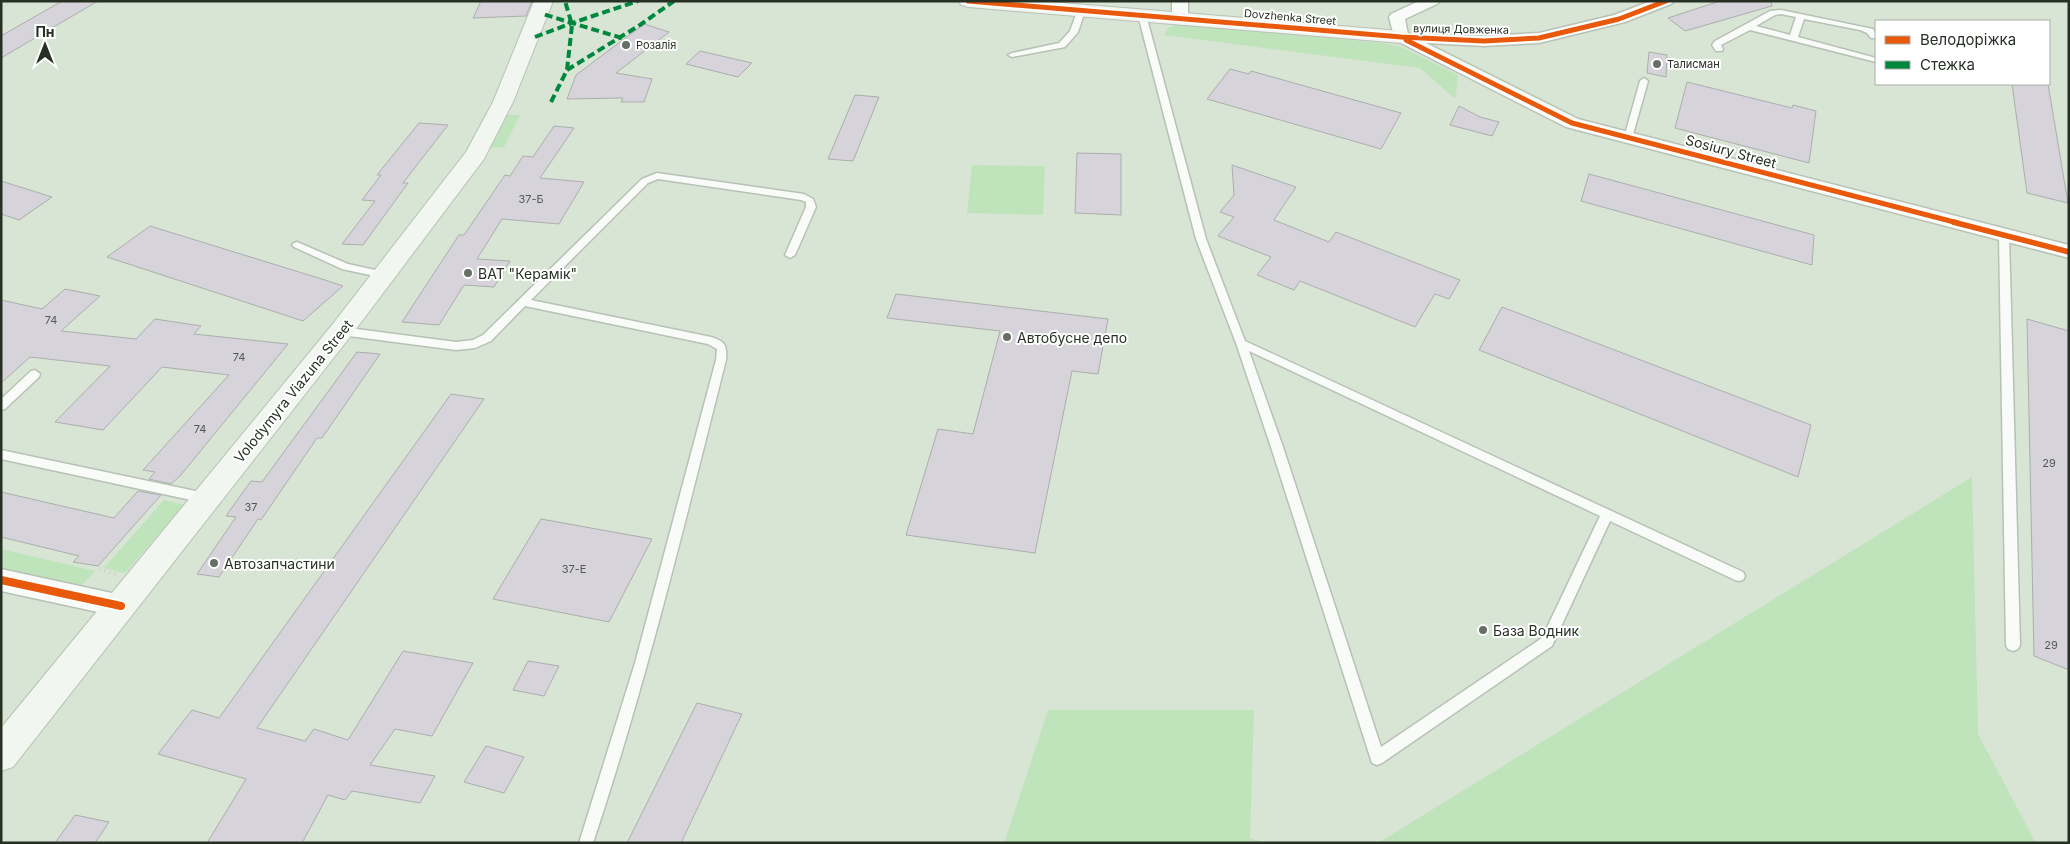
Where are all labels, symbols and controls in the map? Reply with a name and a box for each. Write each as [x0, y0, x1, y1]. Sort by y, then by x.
street label: Dovzhenka Street [1243, 6, 1337, 28]
north arrow [20, 20, 70, 70]
legend [1875, 20, 2050, 85]
street label: вулиця Довженка [1413, 21, 1509, 37]
text: Пн [35, 23, 55, 40]
text: Велодоріжка [1920, 30, 2016, 49]
place label: Розалія [636, 38, 676, 52]
marker: Розалія [620, 39, 632, 51]
text: Стежка [1920, 55, 1975, 74]
place label: Талисман [1667, 57, 1720, 71]
marker: Талисман [1651, 58, 1663, 70]
street label: Sosiury Street [1684, 131, 1779, 171]
house number: 37-Б [518, 192, 544, 206]
place label: ВАТ "Керамік" [478, 265, 577, 282]
marker: ВАТ "Керамік" [462, 267, 474, 279]
house number: 74 [45, 313, 57, 327]
street label: Volodymyra Viazuna Street [230, 316, 356, 466]
place label: Автобусне депо [1017, 329, 1127, 346]
marker: Автобусне депо [1001, 331, 1013, 343]
house number: 74 [233, 350, 245, 364]
house number: 74 [194, 422, 206, 436]
house number: 29 [2042, 456, 2056, 470]
house number: 37 [244, 500, 258, 514]
place label: Автозапчастини [224, 555, 335, 572]
marker: Автозапчастини [208, 557, 220, 569]
house number: 37-Е [562, 562, 586, 576]
place label: База Водник [1493, 622, 1580, 639]
marker: База Водник [1477, 624, 1489, 636]
house number: 29 [2044, 638, 2058, 652]

